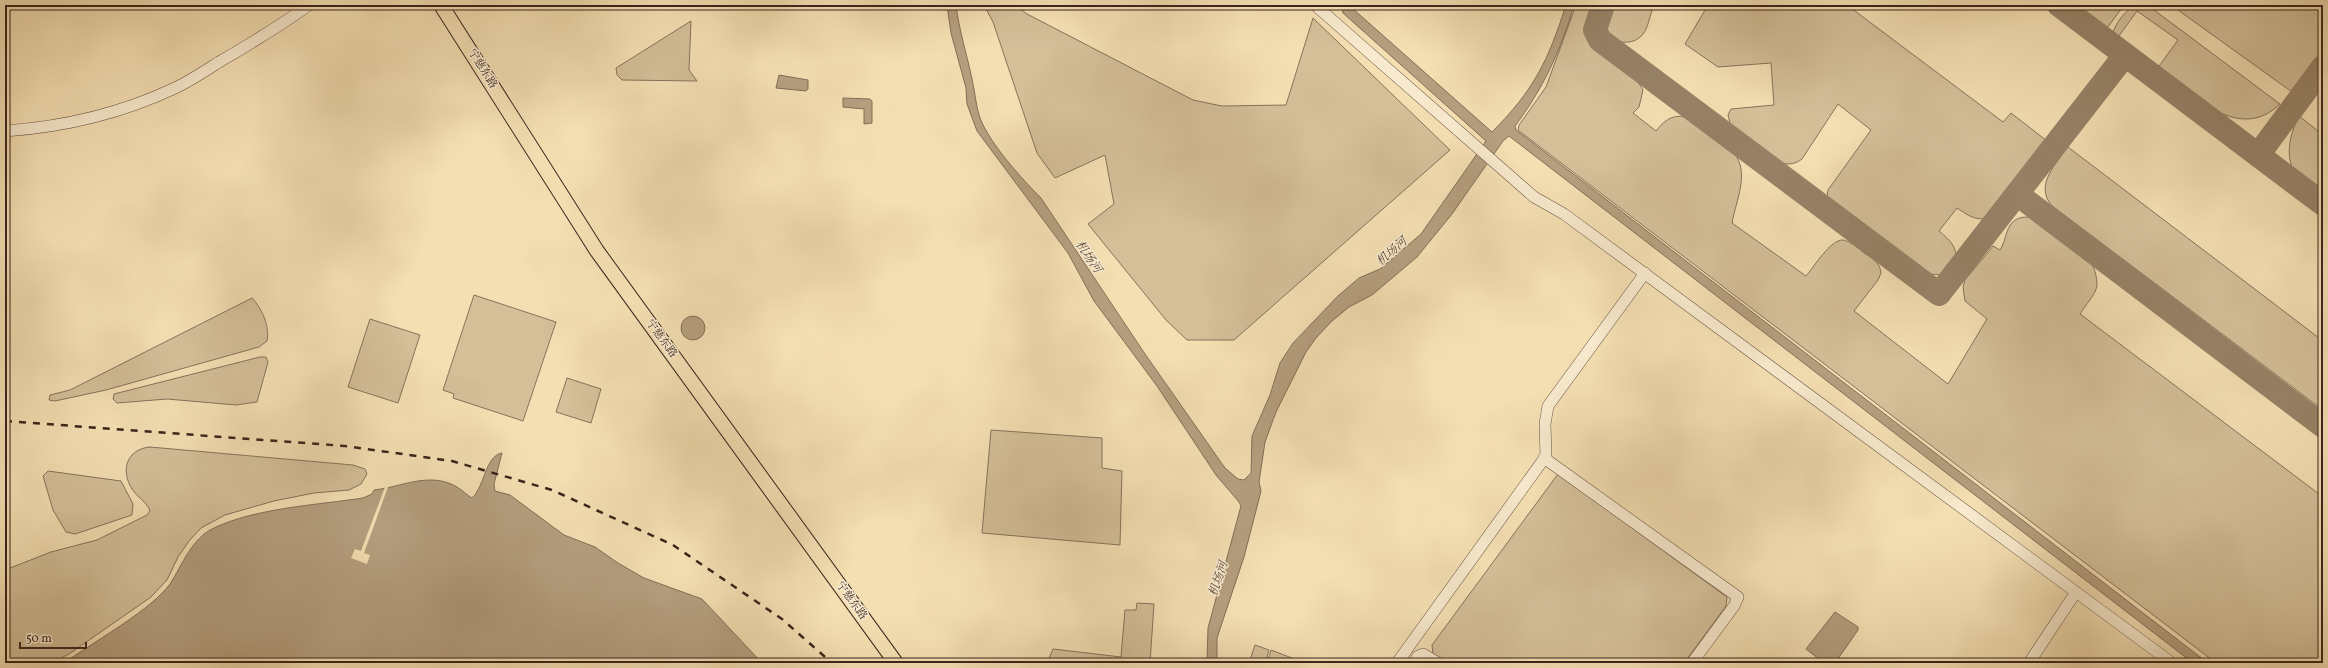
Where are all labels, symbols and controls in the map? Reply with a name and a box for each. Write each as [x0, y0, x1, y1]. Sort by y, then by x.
street label: 宁慈东路 [464, 46, 500, 92]
water label: 机场河 [1373, 233, 1412, 270]
water label: 机场河 [1071, 238, 1106, 278]
street label: 宁慈东路 [642, 317, 680, 361]
water label: 机场河 [1206, 558, 1233, 599]
street label: 宁慈东路 [832, 579, 870, 623]
scale bar [20, 624, 86, 650]
text: 50 m [26, 631, 52, 647]

